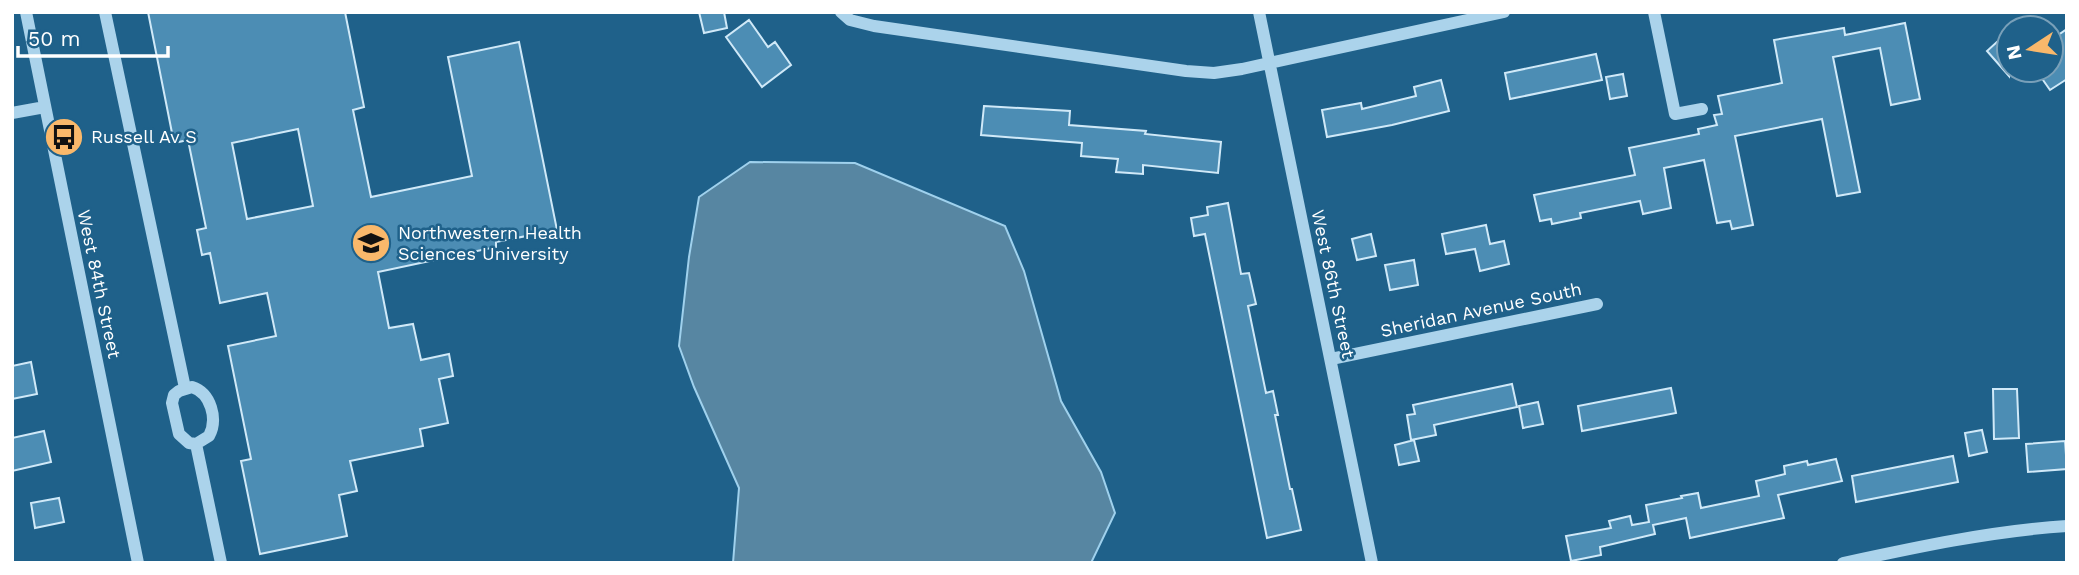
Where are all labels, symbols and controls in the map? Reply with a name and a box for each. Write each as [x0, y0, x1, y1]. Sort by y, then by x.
scale bar [18, 14, 168, 58]
north arrow [1995, 14, 2065, 84]
text: 50 m [28, 26, 80, 51]
text: N [2001, 43, 2027, 62]
bus stop icon: Russell Av S [43, 116, 85, 158]
place label: Russell Av S [91, 126, 197, 147]
street label: West 84th Street [73, 208, 126, 361]
street label: West 86th Street [1307, 208, 1360, 361]
school or university icon: Northwestern Health Sciences University [350, 222, 392, 264]
place label: Northwestern Health Sciences University [398, 222, 582, 264]
street label: Sheridan Avenue South [1378, 278, 1583, 341]

